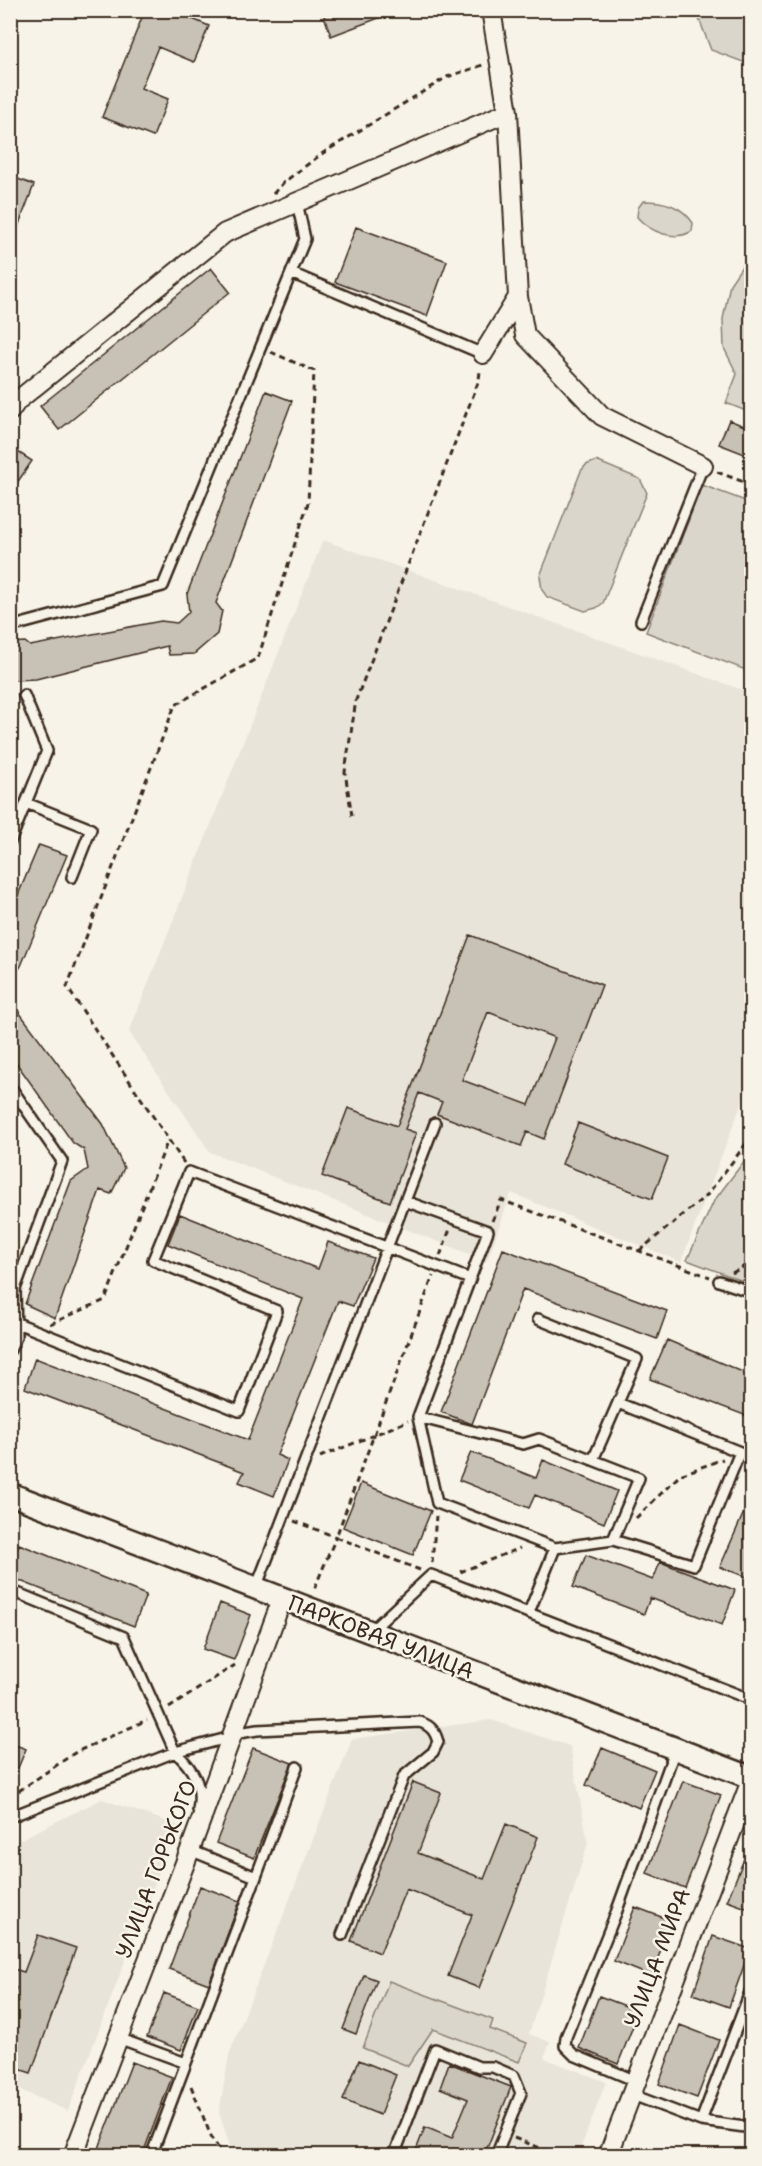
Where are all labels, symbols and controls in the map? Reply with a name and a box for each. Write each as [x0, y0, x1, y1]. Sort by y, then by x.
street label: ПАРКОВАЯ УЛИЦА [284, 1588, 478, 1686]
street label: УЛИЦА ГОРЬКОГО [109, 1776, 203, 1962]
street label: УЛИЦА МИРА [617, 1884, 697, 2032]

